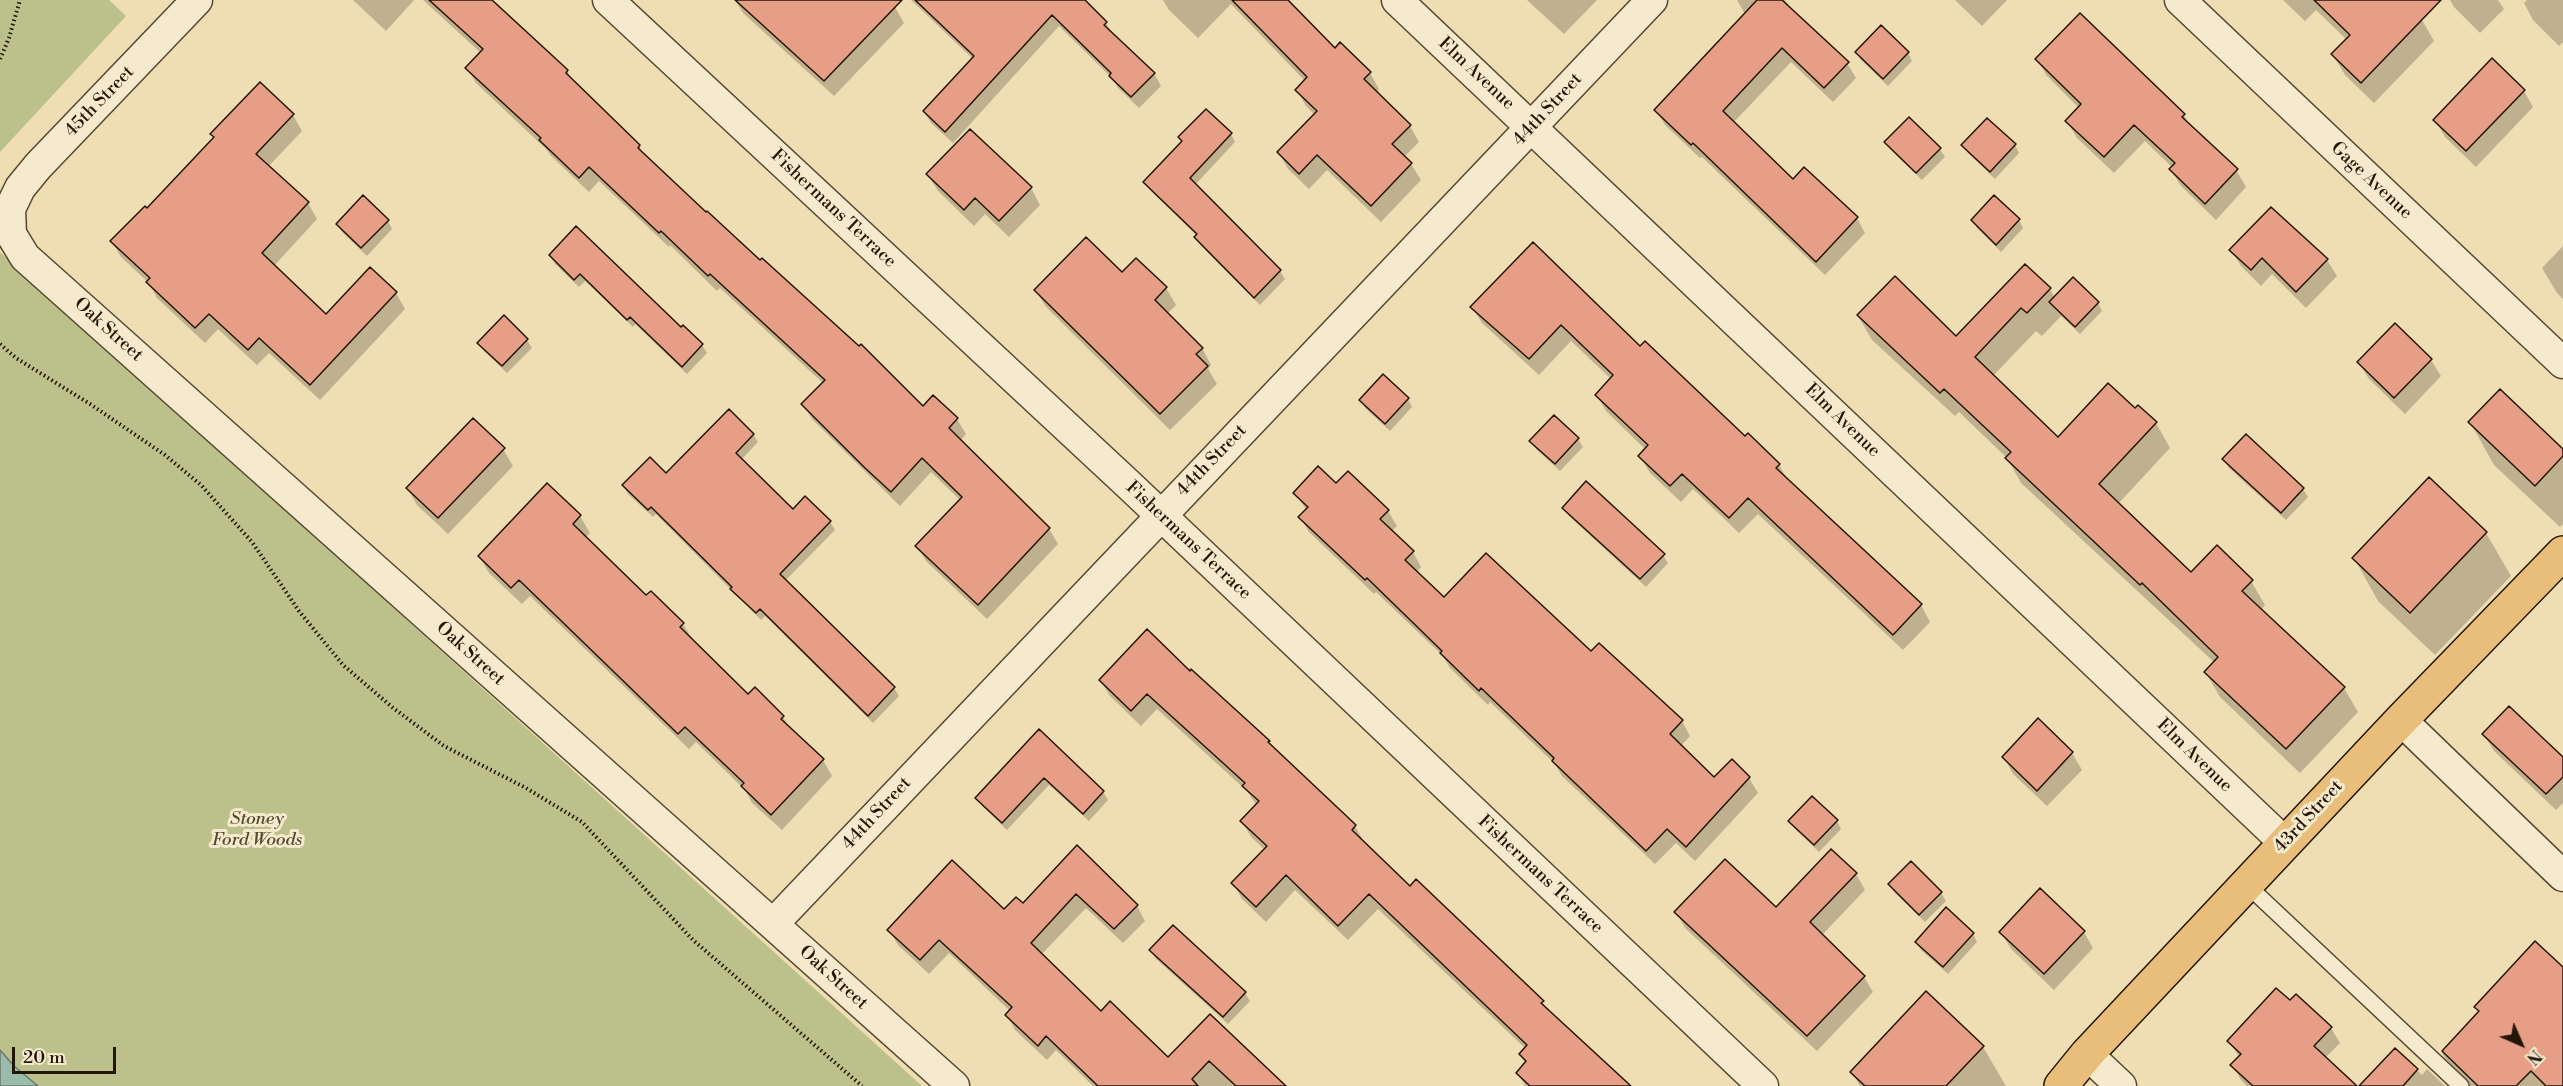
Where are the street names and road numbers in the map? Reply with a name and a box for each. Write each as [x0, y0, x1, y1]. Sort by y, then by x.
street label: Elm Avenue [1433, 33, 1519, 115]
street label: 45th Street [61, 62, 139, 142]
street label: 44th Street [1509, 69, 1587, 151]
street label: Gage Avenue [2326, 138, 2416, 224]
street label: Fishermans Terrace [766, 145, 900, 273]
street label: Oak Street [69, 293, 147, 367]
street label: Elm Avenue [1800, 380, 1884, 462]
street label: 44th Street [1172, 421, 1252, 501]
street label: Fishermans Terrace [1121, 477, 1255, 605]
street label: Oak Street [431, 617, 509, 691]
street label: Elm Avenue [2152, 715, 2236, 797]
street label: 44th Street [838, 773, 916, 855]
street label: 43rd Street [2270, 776, 2348, 858]
street label: Fishermans Terrace [1473, 811, 1607, 939]
street label: Oak Street [794, 941, 872, 1015]

